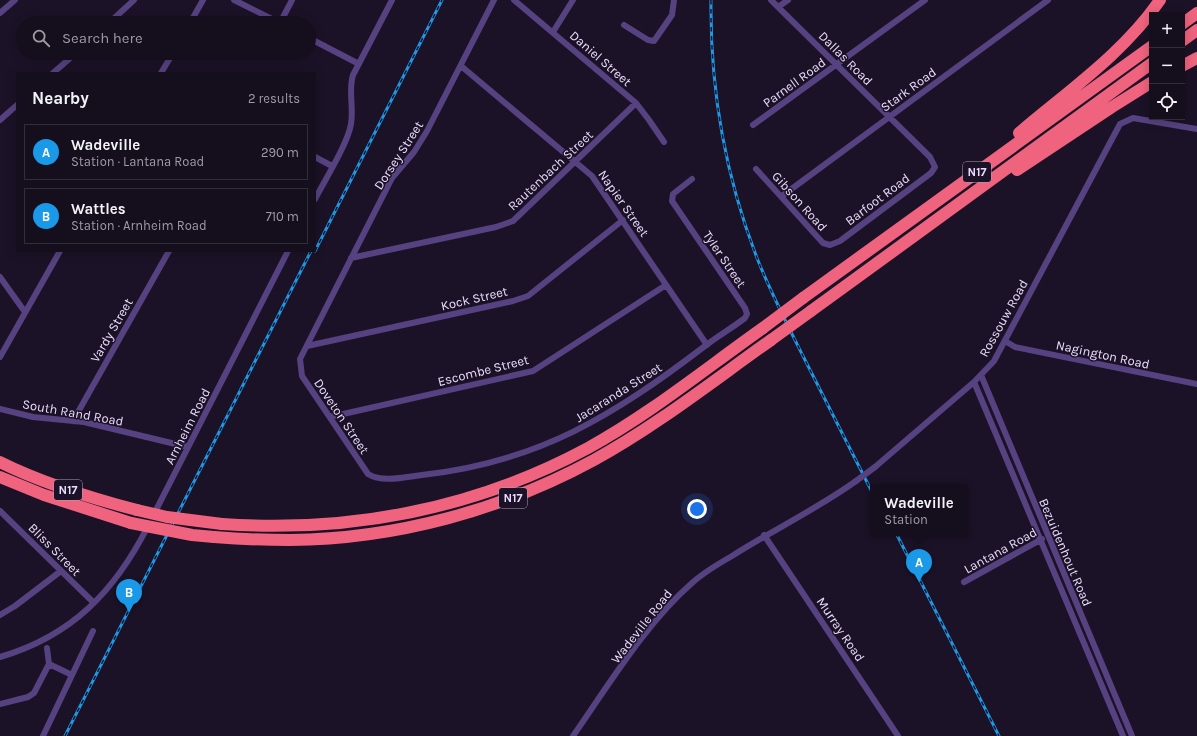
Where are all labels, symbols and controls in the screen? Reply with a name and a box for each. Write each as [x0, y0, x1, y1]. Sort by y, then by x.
map controls [1149, 12, 1185, 120]
button: + [1149, 12, 1185, 48]
search box [16, 16, 316, 60]
icon: search [30, 27, 52, 49]
street label: Daniel Street [567, 28, 635, 89]
street label: Dallas Road [816, 28, 876, 88]
text: Search here [62, 29, 143, 47]
button: − [1149, 48, 1185, 84]
street label: Parnell Road [760, 55, 829, 110]
street label: Stark Road [878, 64, 939, 115]
button: locate [1149, 84, 1185, 120]
text: Nearby [32, 88, 89, 108]
text: 2 results [248, 91, 300, 106]
street label: Dorsey Street [371, 118, 426, 192]
street label: Rautenbach Street [505, 127, 596, 214]
text: Wadeville [71, 136, 140, 154]
text: A [42, 145, 50, 160]
text: 290 m [261, 145, 299, 160]
text: Station · Lantana Road [71, 154, 204, 169]
road number: N17 [963, 162, 991, 182]
street label: Napier Street [595, 167, 652, 239]
street label: Gibson Road [769, 169, 830, 234]
street label: Barfoot Road [842, 170, 912, 228]
text: Wattles [71, 200, 126, 218]
text: B [42, 209, 50, 224]
text: 710 m [266, 209, 299, 224]
text: Station · Arnheim Road [71, 218, 207, 233]
street label: Tyler Street [700, 228, 749, 291]
street label: Rossouw Road [976, 277, 1031, 360]
street label: Kock Street [439, 284, 509, 313]
street label: Vardy Street [87, 296, 136, 365]
street label: Nagington Road [1055, 337, 1151, 372]
street label: Escombe Street [436, 352, 530, 389]
street label: Jacaranda Street [572, 360, 665, 425]
street label: Doveton Street [311, 376, 372, 457]
street label: Arnheim Road [162, 386, 213, 467]
street label: South Rand Road [21, 396, 125, 429]
road number: N17 [54, 480, 82, 500]
popup [870, 484, 968, 536]
road number: N17 [499, 488, 527, 508]
text: Wadeville [884, 494, 954, 512]
street label: Bezuidenhout Road [1036, 496, 1095, 608]
your location [687, 499, 707, 519]
text: Station [884, 512, 928, 527]
street label: Bliss Street [25, 520, 84, 579]
street label: Lantana Road [961, 524, 1039, 577]
pin: A [906, 549, 932, 582]
pin: B [116, 579, 142, 612]
street label: Wadeville Road [608, 586, 675, 666]
street label: Murray Road [814, 594, 868, 664]

